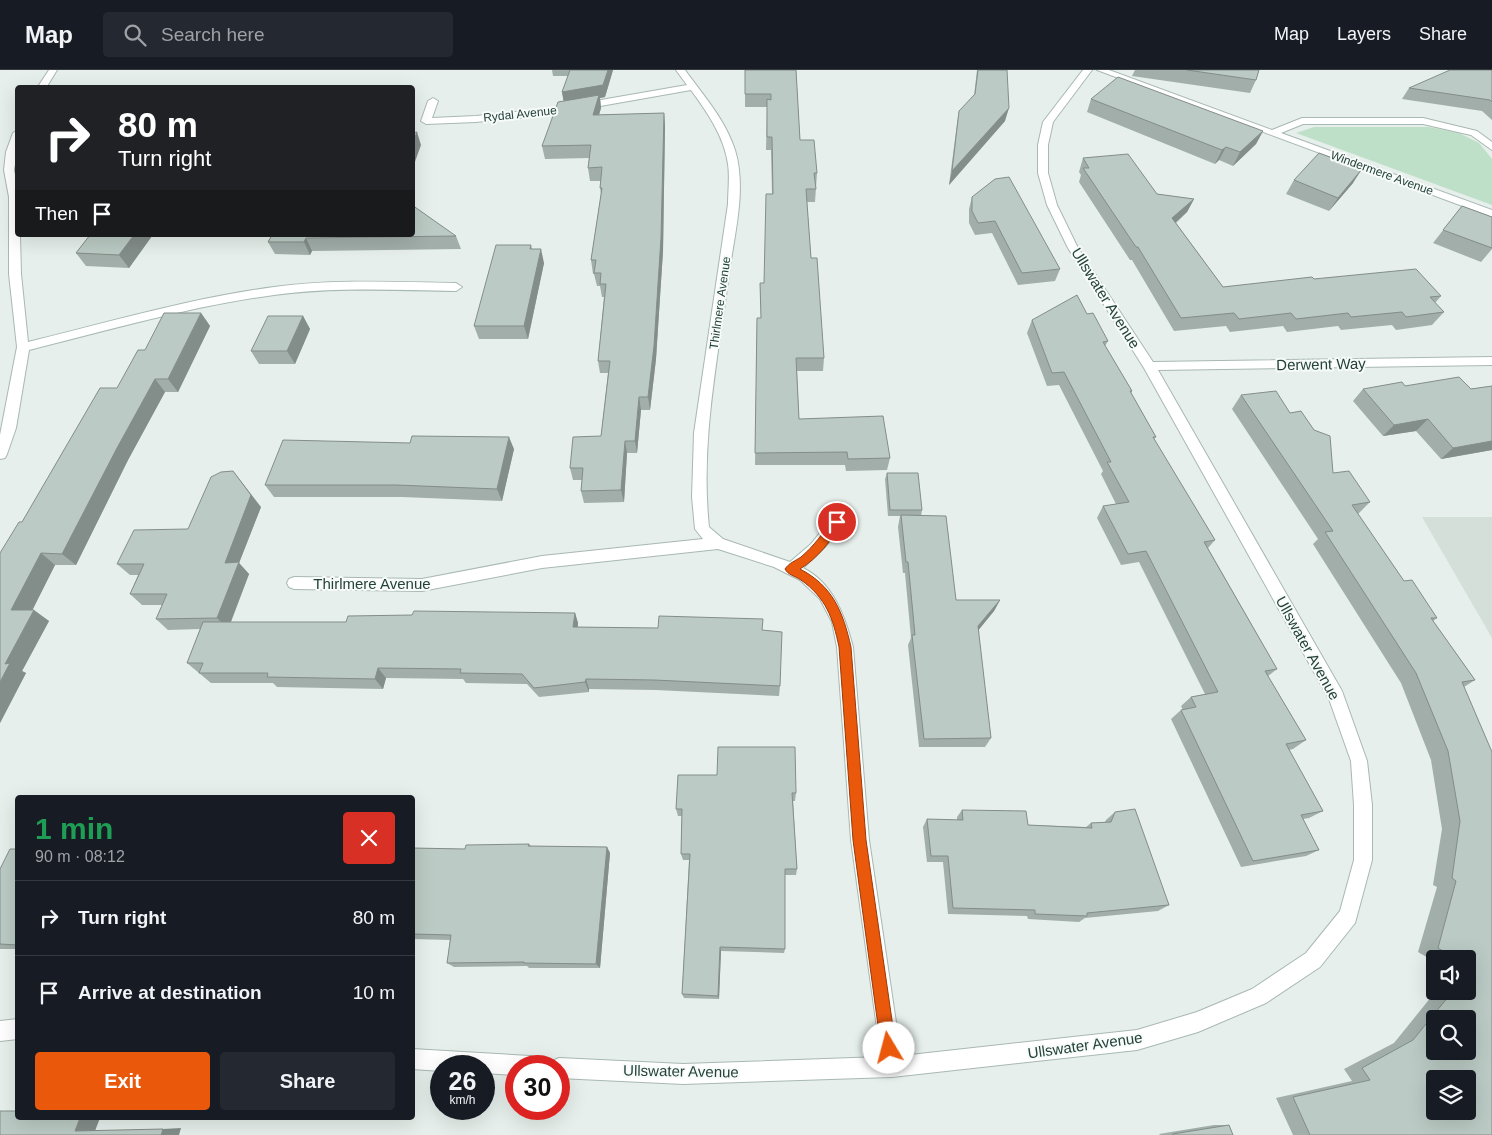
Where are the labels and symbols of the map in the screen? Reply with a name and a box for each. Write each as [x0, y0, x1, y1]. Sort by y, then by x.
street label: Rydal Avenue [483, 103, 558, 125]
street label: Windermere Avenue [1329, 148, 1436, 198]
street label: Ullswater Avenue [1068, 244, 1144, 352]
street label: Thirlmere Avenue [707, 255, 734, 350]
street label: Derwent Way [1276, 355, 1366, 373]
pin [816, 501, 858, 543]
street label: Thirlmere Avenue [313, 575, 431, 592]
street label: Ullswater Avenue [1273, 593, 1343, 703]
position arrow [862, 1021, 914, 1073]
street label: Ullswater Avenue [1027, 1029, 1143, 1061]
speed limit sign: 30 [505, 1055, 570, 1120]
street label: Ullswater Avenue [623, 1061, 739, 1081]

